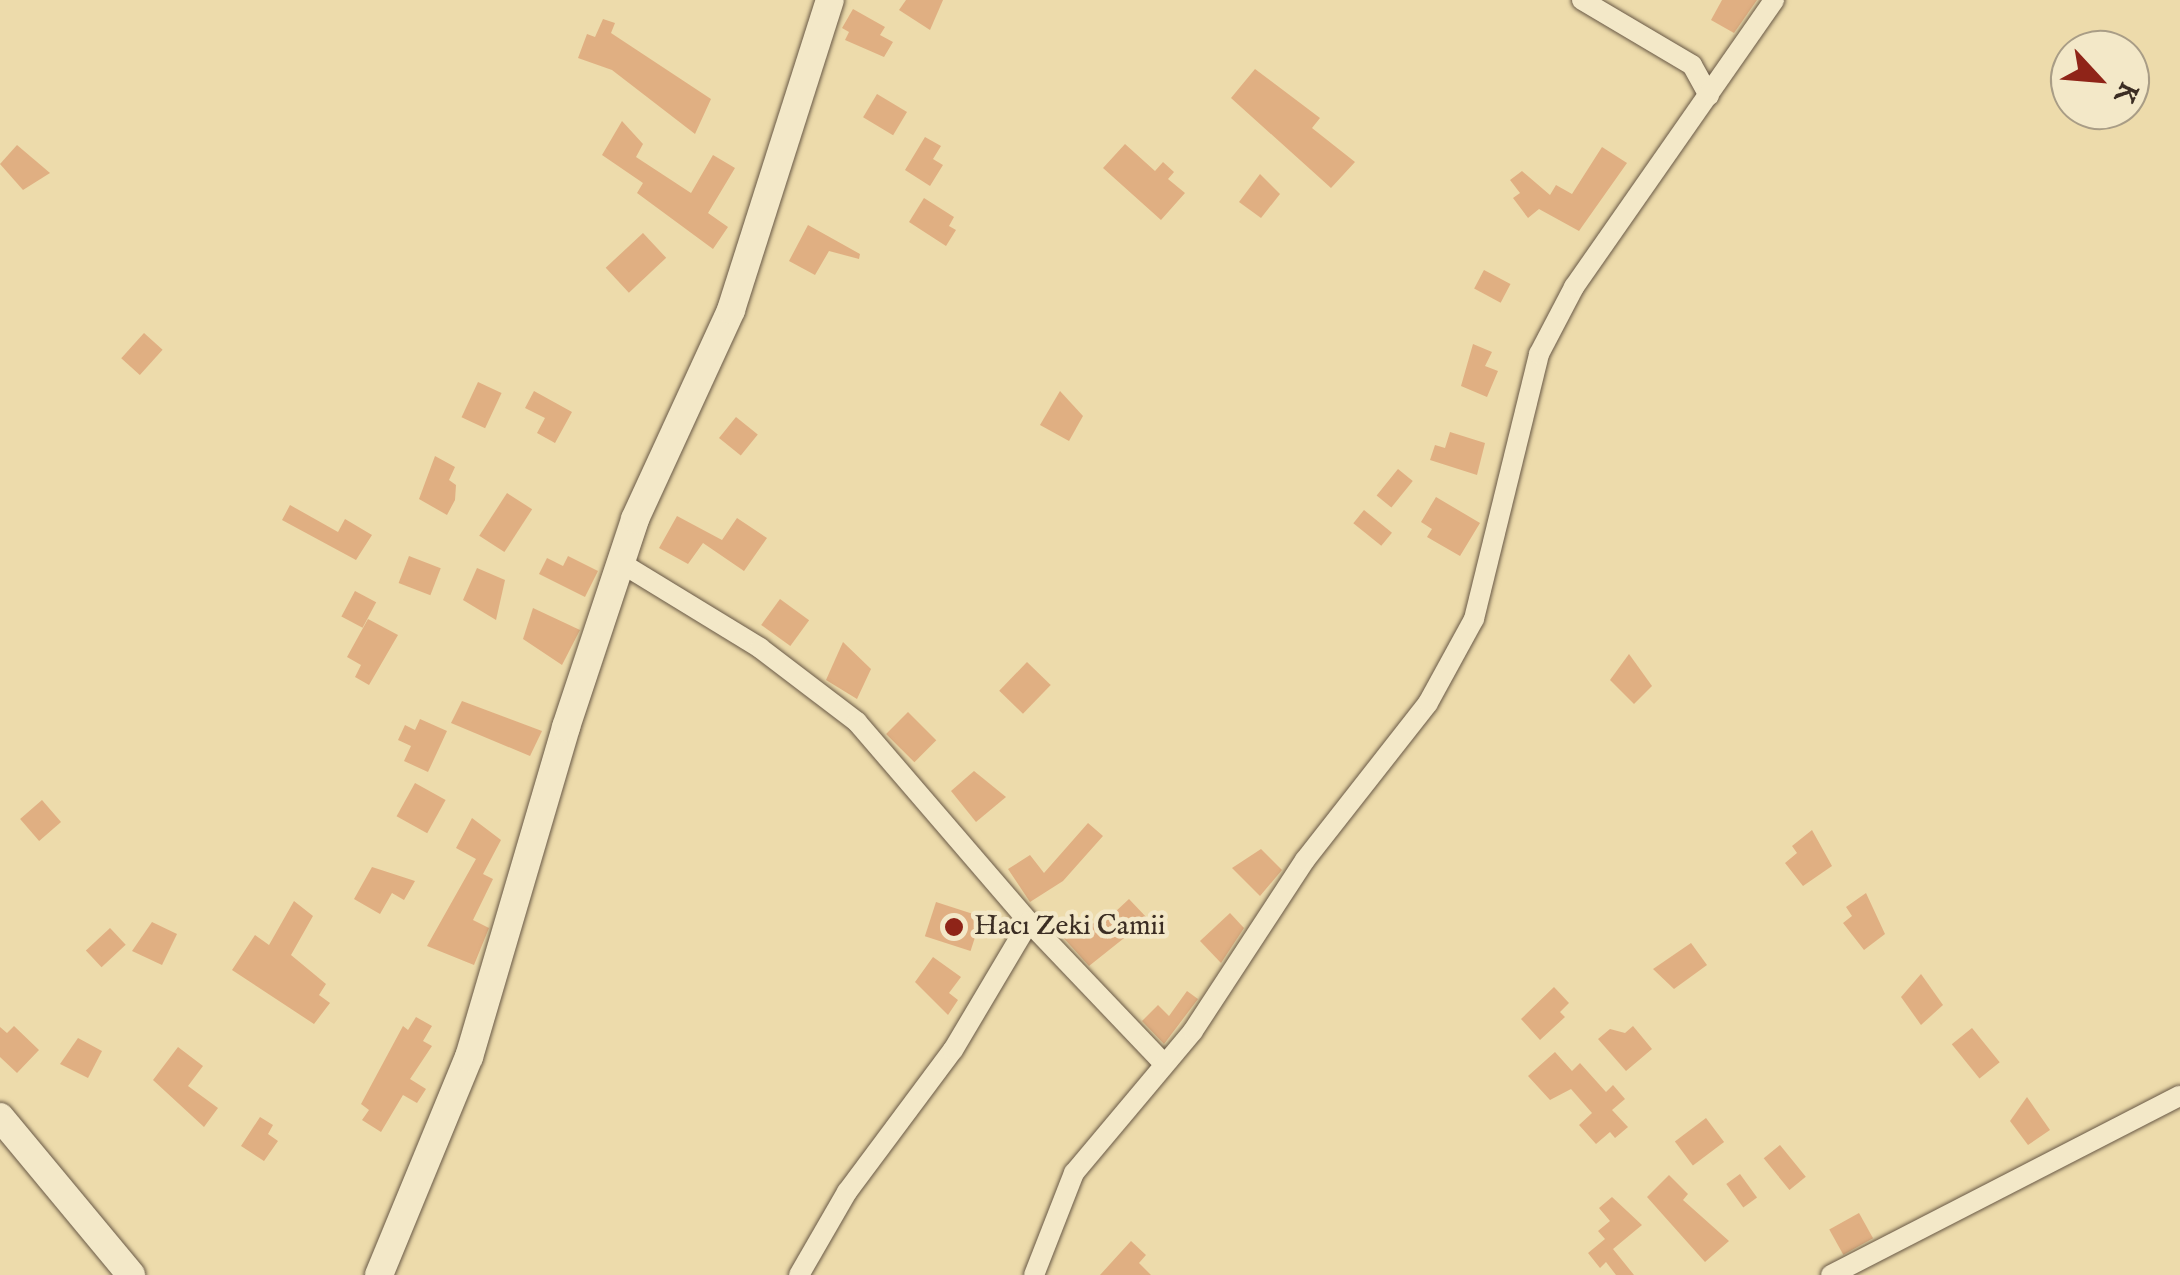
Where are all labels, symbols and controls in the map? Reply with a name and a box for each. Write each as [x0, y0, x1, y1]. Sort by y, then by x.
north arrow [2050, 30, 2150, 130]
text: K [2105, 76, 2146, 109]
place label: Hacı Zeki Camii [974, 910, 1166, 944]
marker: Hacı Zeki Camii [943, 916, 965, 938]

